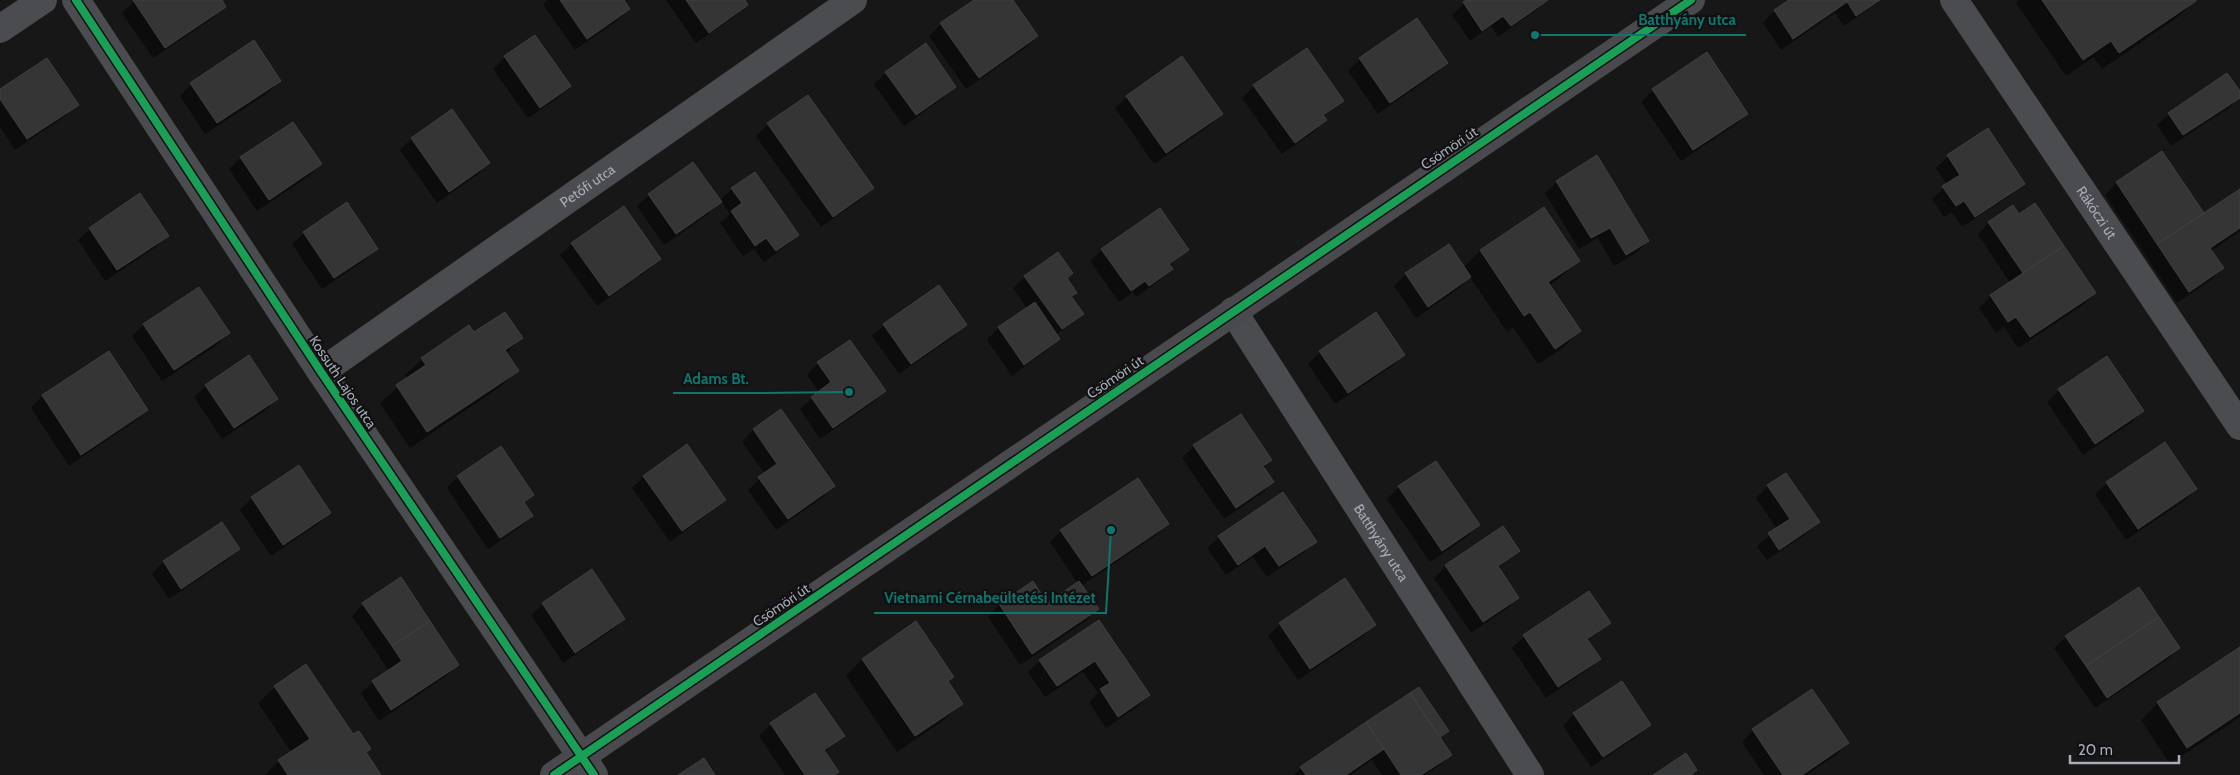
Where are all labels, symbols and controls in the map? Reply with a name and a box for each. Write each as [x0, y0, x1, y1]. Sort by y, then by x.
callout: Batthyány utca [1628, 5, 1746, 35]
text: Batthyány utca [1638, 11, 1736, 29]
street label: Csömöri út [1417, 122, 1481, 174]
street label: Petőfi utca [556, 160, 619, 211]
street label: Rákóczi út [2073, 183, 2121, 243]
street label: Kossuth Lajos utca [305, 332, 381, 432]
street label: Csömöri út [1083, 351, 1147, 403]
callout: Adams Bt. [673, 363, 759, 393]
text: Adams Bt. [683, 370, 749, 388]
street label: Batthyány utca [1350, 500, 1413, 585]
street label: Csömöri út [749, 579, 813, 631]
callout: Vietnami Cérnabeültetési Intézet [874, 583, 1106, 613]
text: Vietnami Cérnabeültetési Intézet [884, 589, 1096, 607]
scale bar [2070, 732, 2179, 764]
text: 20 m [2078, 741, 2113, 759]

